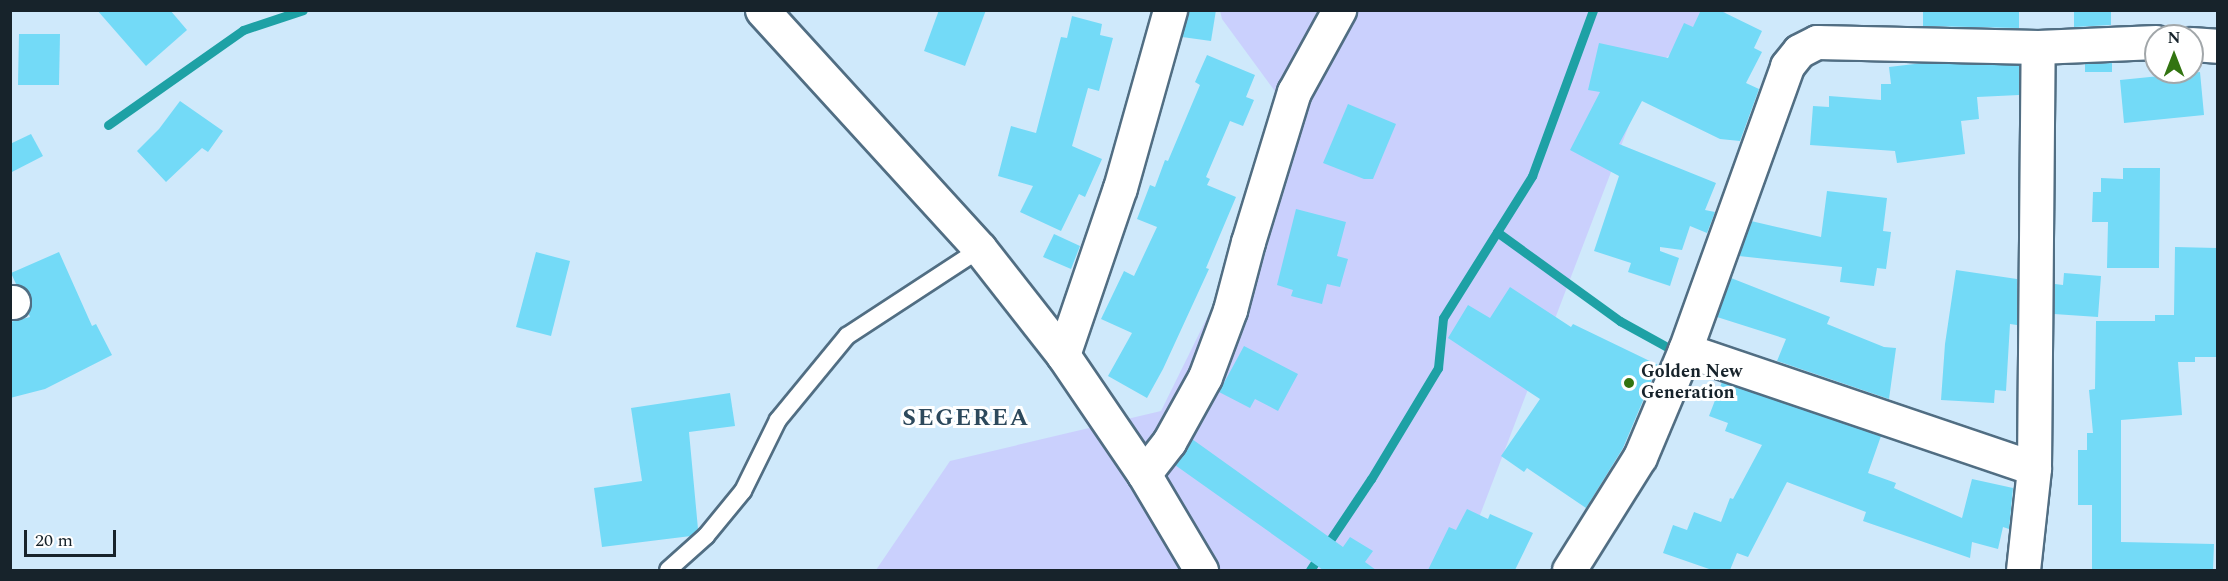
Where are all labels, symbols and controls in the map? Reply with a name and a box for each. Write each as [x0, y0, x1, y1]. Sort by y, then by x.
north arrow [2144, 24, 2204, 84]
text: N [2167, 26, 2181, 50]
place label: Golden New Generation [1641, 362, 1742, 404]
marker: Golden New Generation [1622, 376, 1636, 390]
district label: SEGEREA [902, 405, 1030, 433]
scale bar [27, 518, 118, 556]
text: 20 m [35, 527, 73, 554]

